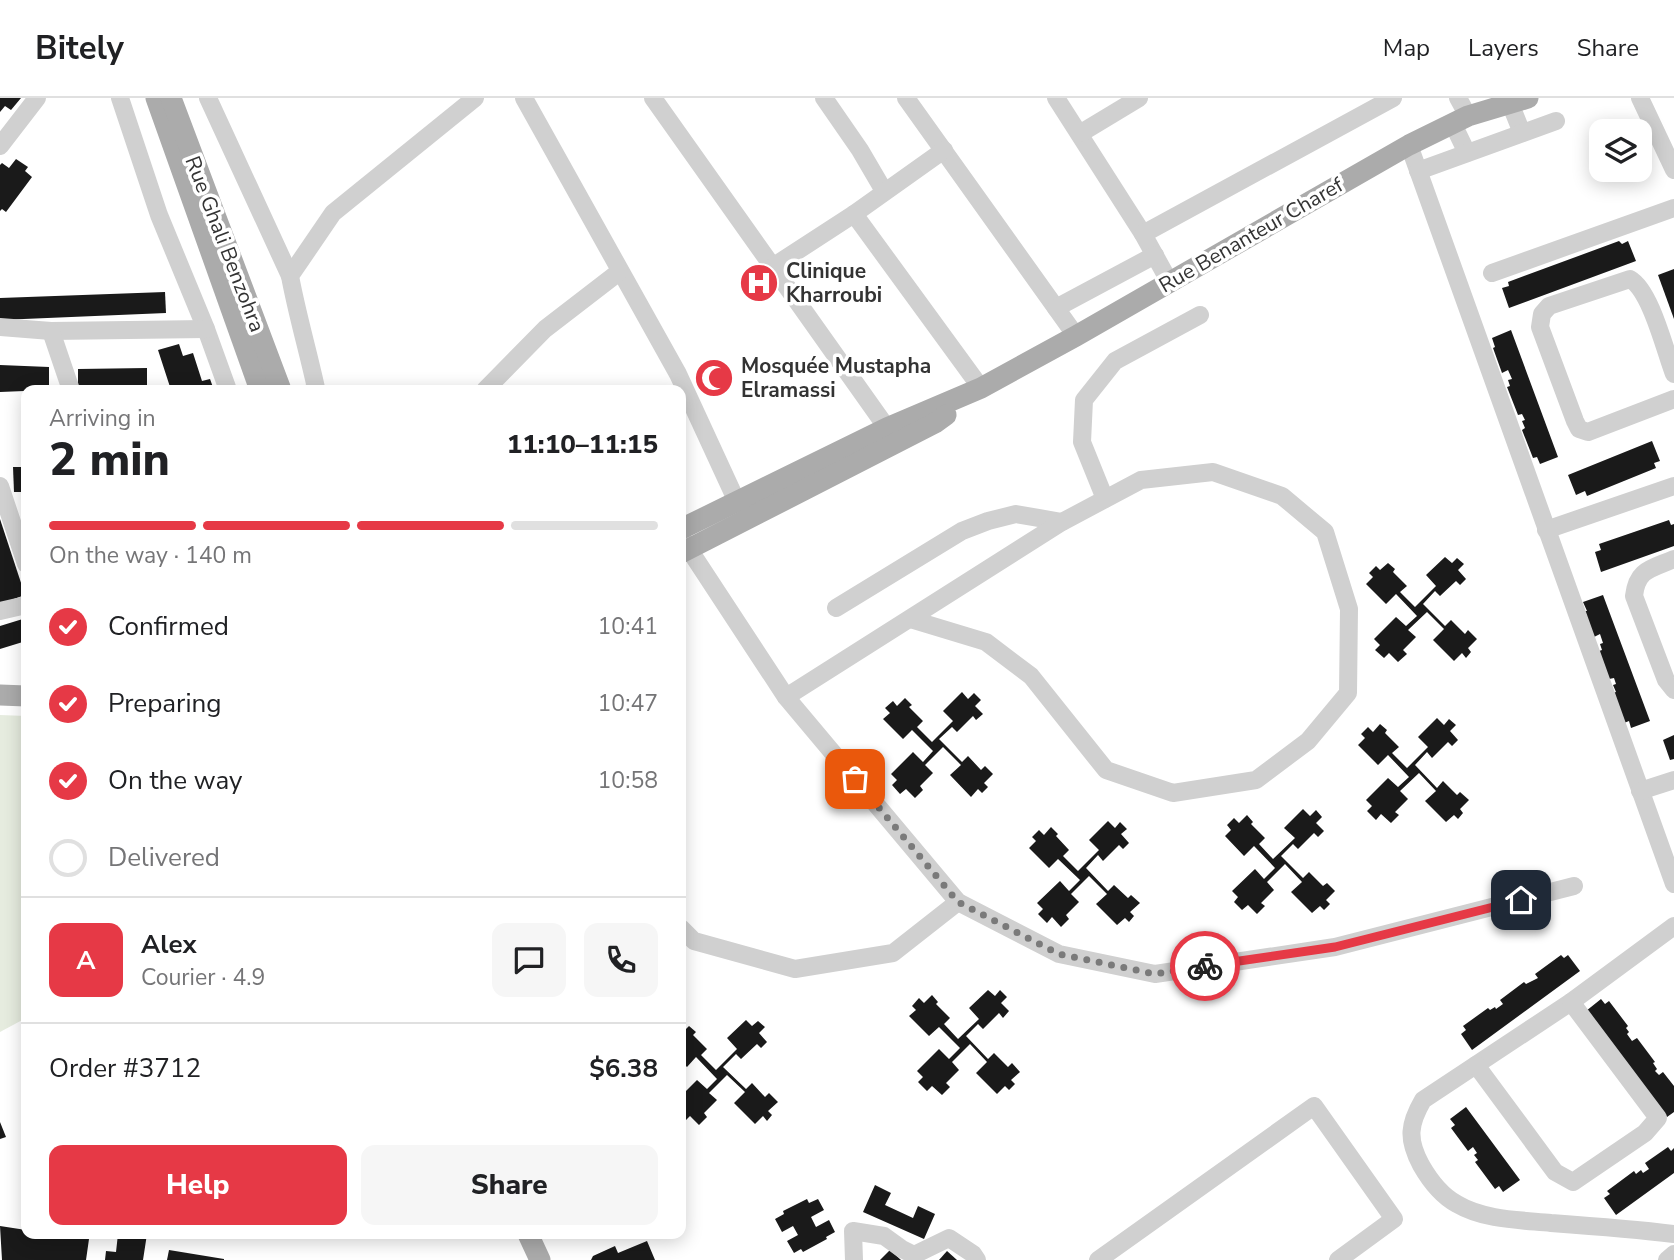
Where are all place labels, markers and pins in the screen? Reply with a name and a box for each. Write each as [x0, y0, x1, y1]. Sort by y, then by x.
place label: Clinique Kharroubi [786, 257, 882, 309]
hospital icon: Clinique Kharroubi [738, 262, 780, 304]
place label: Mosquée Mustapha Elramassi [741, 352, 931, 404]
mosque icon: Mosquée Mustapha Elramassi [693, 357, 735, 399]
pin [825, 749, 885, 809]
pin [1491, 870, 1551, 930]

